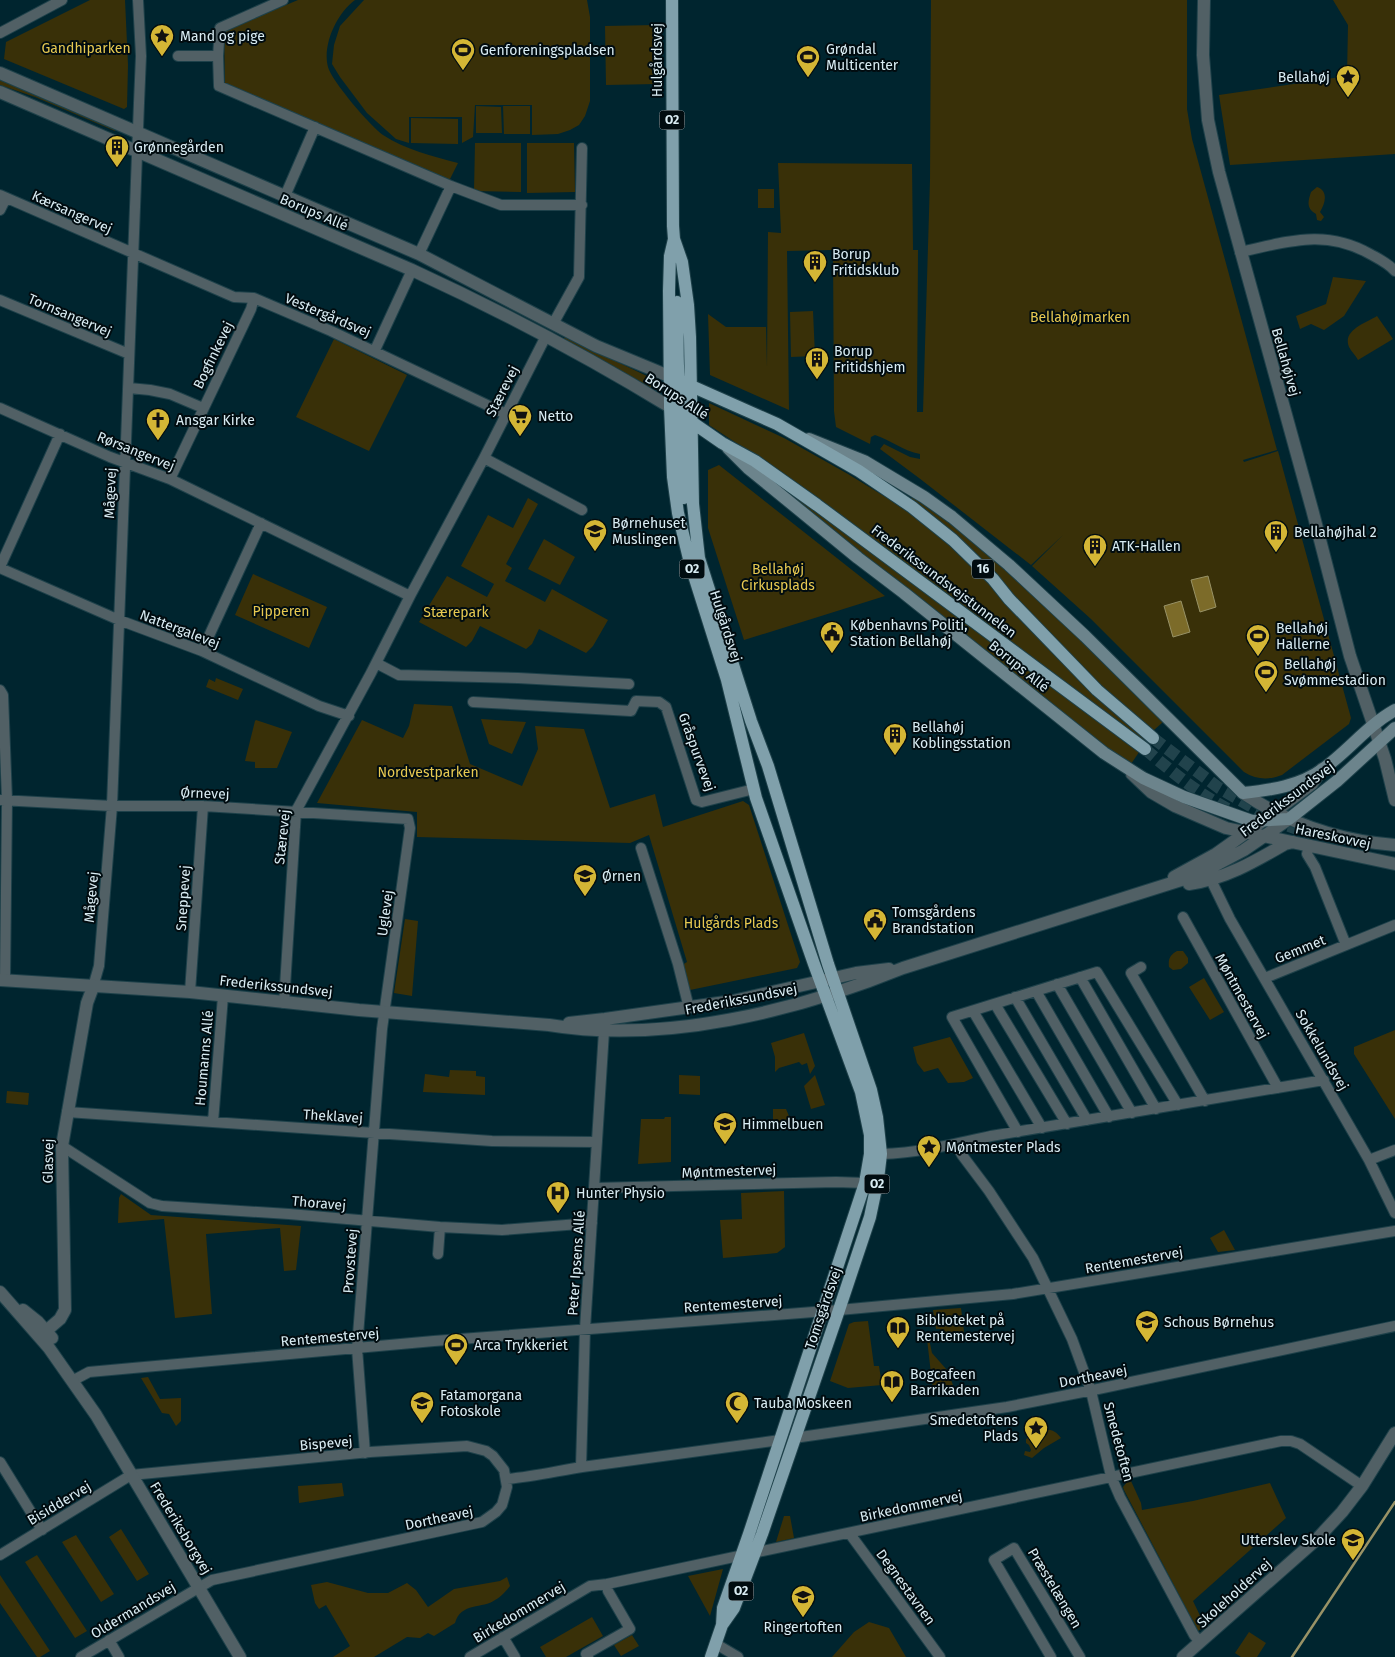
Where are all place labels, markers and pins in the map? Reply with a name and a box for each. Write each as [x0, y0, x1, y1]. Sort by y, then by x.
place icon: Mand og pige [149, 23, 175, 57]
place label: Mand og pige [180, 28, 265, 45]
sports icon: Genforeningspladsen [450, 37, 476, 71]
place label: Grøndal Multicenter [826, 41, 899, 74]
place label: Genforeningspladsen [480, 42, 615, 59]
sports icon: Grøndal Multicenter [795, 44, 821, 78]
place icon: Bellahøj [1335, 64, 1361, 98]
place label: Bellahøj [1278, 69, 1330, 86]
building icon: Grønnegården [104, 134, 130, 168]
place label: Grønnegården [134, 139, 224, 156]
place label: Borup Fritidsklub [832, 246, 899, 279]
building icon: Borup Fritidsklub [802, 249, 828, 283]
place label: Borup Fritidshjem [834, 343, 905, 376]
building icon: Borup Fritidshjem [804, 346, 830, 380]
supermarket icon: Netto [507, 403, 533, 437]
church icon: Ansgar Kirke [145, 407, 171, 441]
place label: Netto [538, 408, 573, 425]
place label: Ansgar Kirke [176, 412, 255, 429]
place label: Børnehuset Muslingen [612, 515, 686, 548]
school or university icon: Børnehuset Muslingen [582, 518, 608, 552]
building icon: Bellahøjhal 2 [1263, 519, 1289, 553]
place label: Bellahøjhal 2 [1294, 524, 1377, 541]
building icon: ATK-Hallen [1082, 533, 1108, 567]
place label: ATK-Hallen [1112, 538, 1181, 555]
place label: Københavns Politi, Station Bellahøj [850, 617, 968, 650]
public building icon: Københavns Politi, Station Bellahøj [819, 620, 845, 654]
place label: Bellahøj Hallerne [1276, 620, 1330, 653]
sports icon: Bellahøj Hallerne [1245, 623, 1271, 657]
place label: Bellahøj Svømmestadion [1284, 656, 1386, 689]
sports icon: Bellahøj Svømmestadion [1253, 659, 1279, 693]
place label: Bellahøj Koblingsstation [912, 719, 1011, 752]
building icon: Bellahøj Koblingsstation [882, 722, 908, 756]
school or university icon: Ørnen [572, 863, 598, 897]
place label: Ørnen [602, 868, 641, 885]
place label: Tomsgårdens Brandstation [892, 904, 976, 937]
public building icon: Tomsgårdens Brandstation [862, 907, 888, 941]
school or university icon: Himmelbuen [712, 1111, 738, 1145]
place label: Himmelbuen [742, 1116, 824, 1133]
place icon: Møntmester Plads [916, 1134, 942, 1168]
place label: Møntmester Plads [946, 1139, 1061, 1156]
hospital icon: Hunter Physio [545, 1180, 571, 1214]
place label: Hunter Physio [576, 1185, 665, 1202]
school or university icon: Schous Børnehus [1134, 1309, 1160, 1343]
place label: Biblioteket på Rentemestervej [916, 1312, 1015, 1345]
place label: Schous Børnehus [1164, 1314, 1274, 1331]
library icon: Biblioteket på Rentemestervej [885, 1315, 911, 1349]
sports icon: Arca Trykkeriet [443, 1332, 469, 1366]
place label: Arca Trykkeriet [474, 1337, 569, 1354]
place label: Bogcafeen Barrikaden [910, 1366, 980, 1399]
library icon: Bogcafeen Barrikaden [879, 1369, 905, 1403]
place label: Fatamorgana Fotoskole [440, 1387, 522, 1420]
school or university icon: Fatamorgana Fotoskole [409, 1390, 435, 1424]
mosque icon: Tauba Moskeen [724, 1390, 750, 1424]
place label: Tauba Moskeen [754, 1395, 852, 1412]
place label: Smedetoftens Plads [930, 1412, 1018, 1445]
place icon: Smedetoftens Plads [1023, 1415, 1049, 1449]
school or university icon: Utterslev Skole [1340, 1527, 1366, 1561]
place label: Utterslev Skole [1241, 1532, 1336, 1549]
school or university icon: Ringertoften [790, 1584, 816, 1618]
place label: Ringertoften [763, 1619, 843, 1636]

